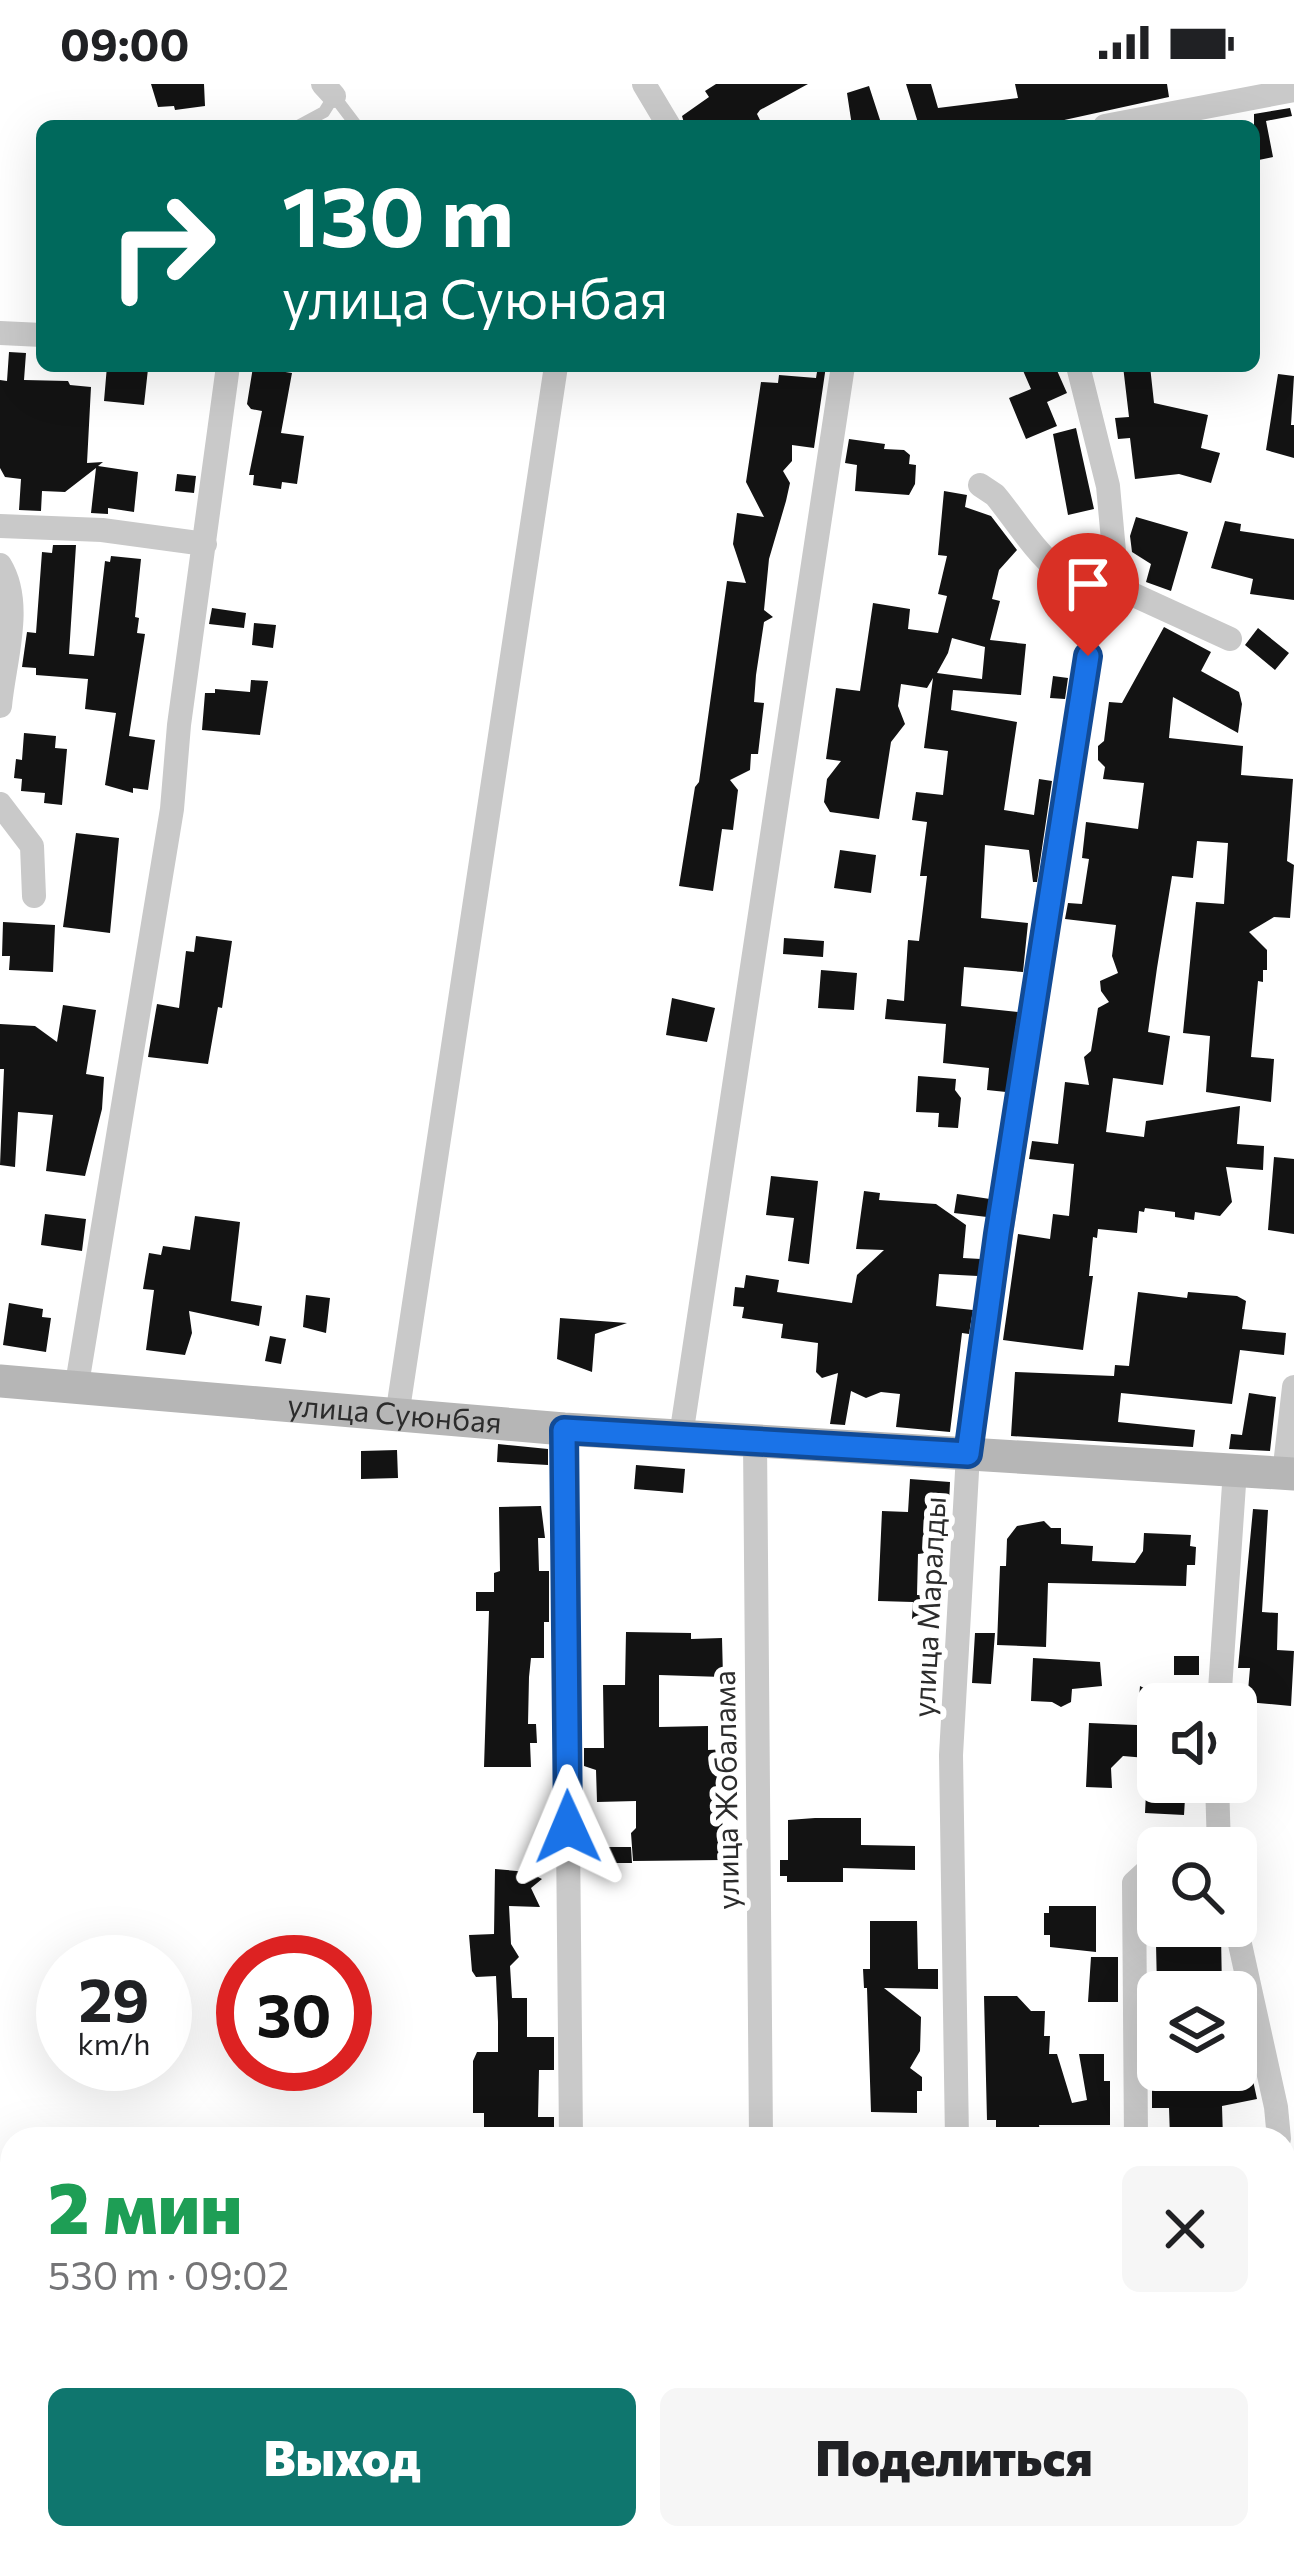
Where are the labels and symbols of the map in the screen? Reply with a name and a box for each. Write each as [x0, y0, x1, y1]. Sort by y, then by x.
pin [1037, 533, 1139, 656]
street label: улица Суюнбая [286, 1385, 503, 1440]
street label: улица Маралды [903, 1495, 952, 1718]
street label: улица Жобалама [704, 1670, 745, 1910]
position arrow [505, 1764, 631, 1890]
speed limit sign: 30 [216, 1935, 372, 2091]

